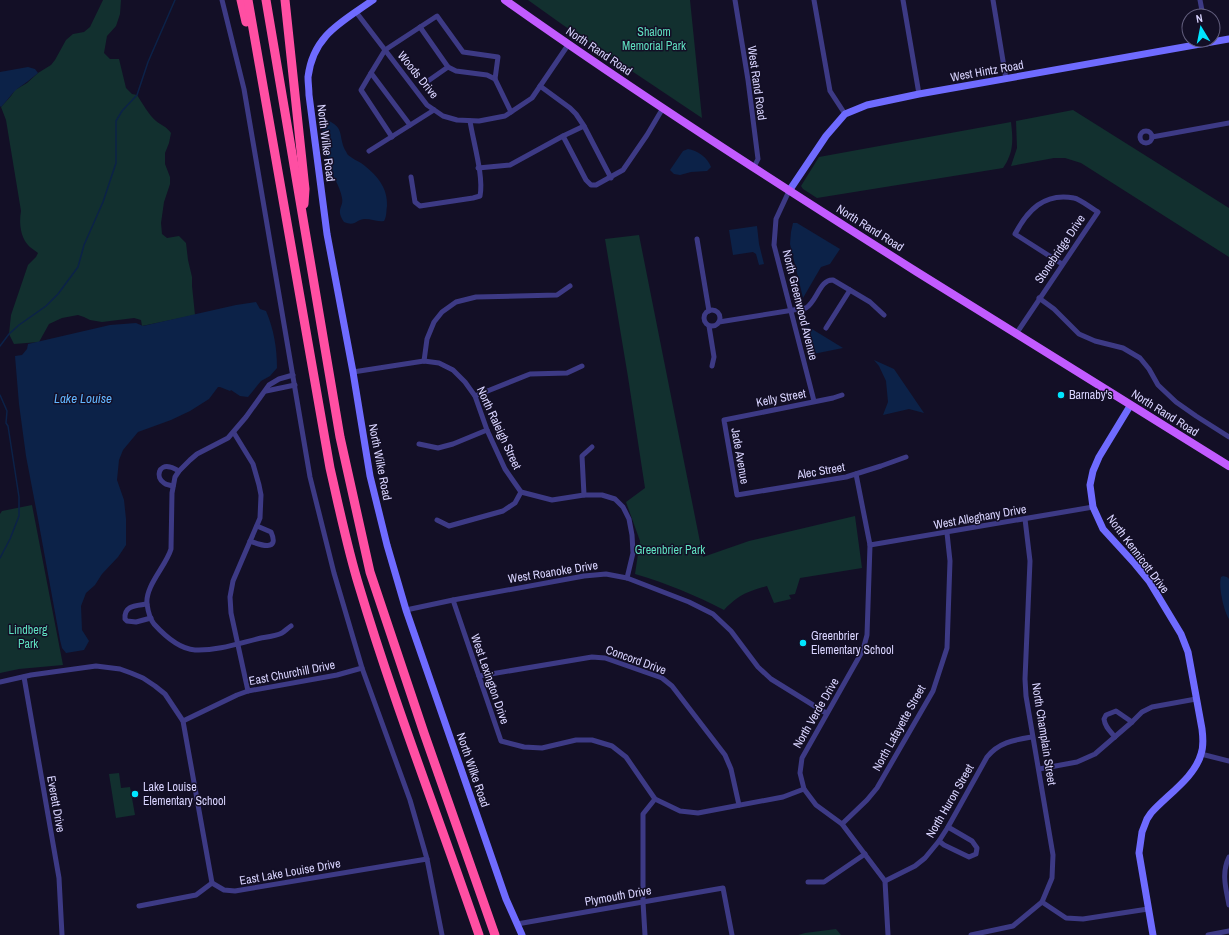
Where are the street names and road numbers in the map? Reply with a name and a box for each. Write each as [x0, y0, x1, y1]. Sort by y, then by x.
street label: North Rand Road [563, 23, 635, 79]
street label: West Rand Road [744, 45, 770, 121]
street label: Woods Drive [394, 48, 442, 102]
street label: West Hintz Road [949, 57, 1025, 85]
street label: North Wilke Road [313, 103, 339, 183]
street label: North Rand Road [833, 201, 907, 255]
street label: Stonebridge Drive [1031, 211, 1089, 287]
street label: North Greenwood Avenue [779, 248, 821, 362]
street label: North Raleigh Street [473, 384, 525, 472]
street label: Kelly Street [755, 385, 807, 411]
street label: North Rand Road [1128, 386, 1202, 440]
street label: North Wilke Road [365, 422, 395, 502]
street label: Jade Avenue [727, 427, 753, 485]
street label: Alec Street [795, 459, 846, 483]
street label: West Alleghany Drive [932, 501, 1028, 533]
street label: North Kennicott Drive [1103, 511, 1173, 597]
street label: West Roanoke Drive [507, 557, 599, 587]
street label: West Lexington Drive [467, 632, 513, 726]
street label: Concord Drive [603, 642, 669, 678]
street label: East Churchill Drive [248, 657, 336, 689]
street label: North Verde Drive [789, 675, 843, 751]
street label: North Lafayette Street [869, 682, 929, 774]
street label: North Champlain Street [1028, 682, 1060, 787]
street label: North Wilke Road [453, 731, 493, 809]
street label: North Huron Street [922, 761, 978, 841]
street label: Everett Drive [43, 774, 69, 834]
street label: East Lake Louise Drive [238, 855, 342, 889]
street label: Plymouth Drive [583, 882, 653, 910]

